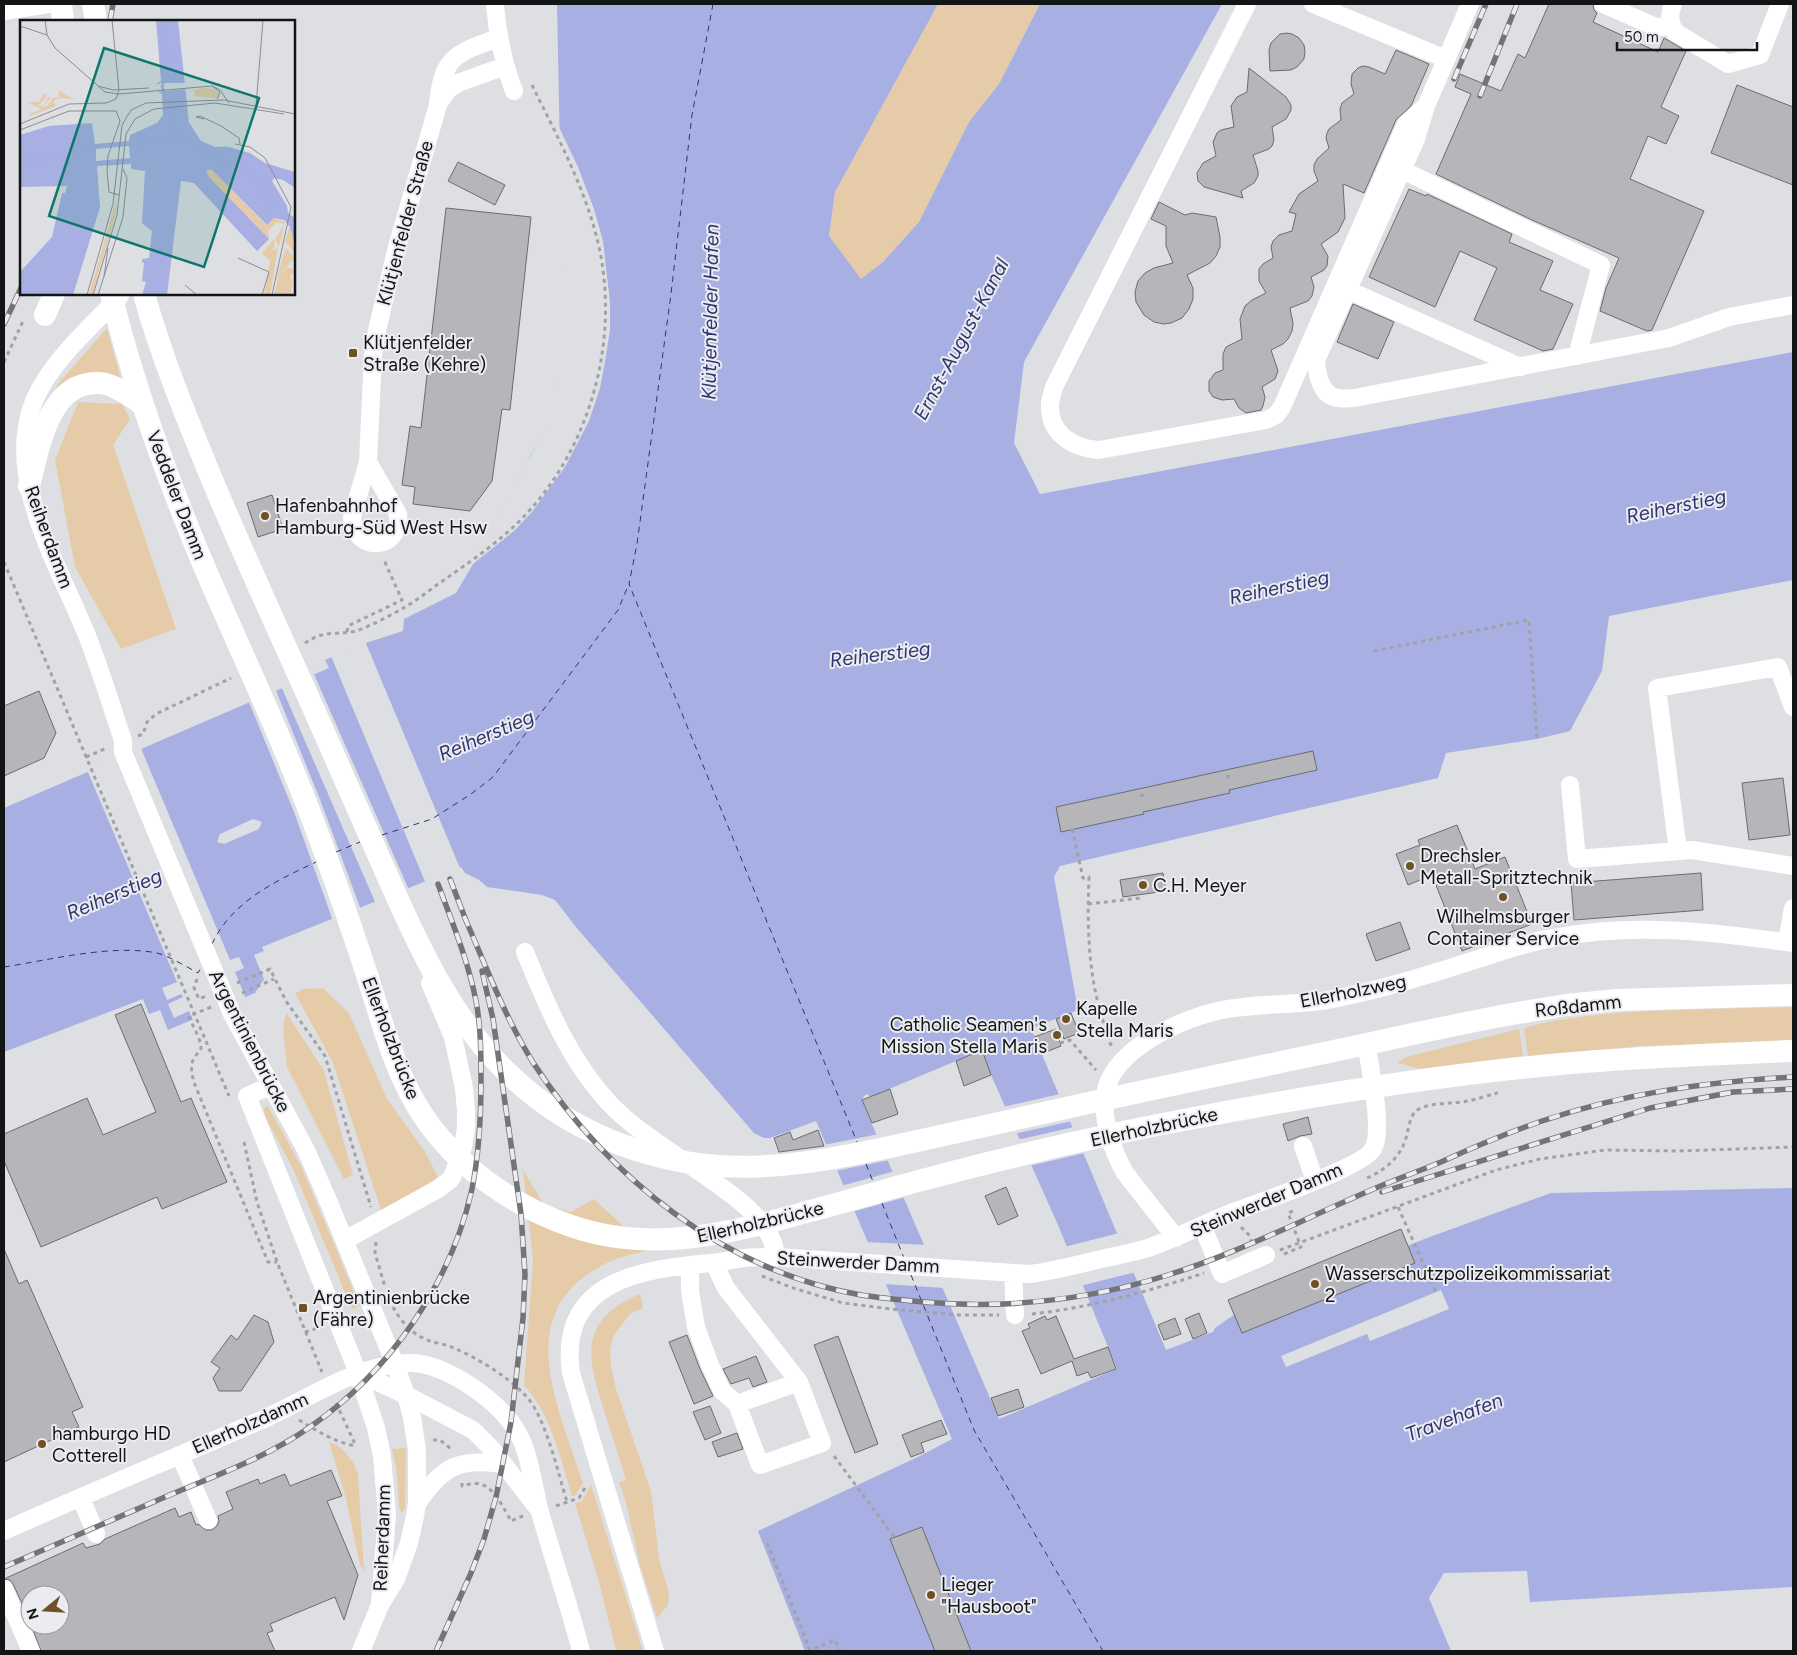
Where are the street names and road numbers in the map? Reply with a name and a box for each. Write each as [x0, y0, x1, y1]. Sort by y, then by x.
street label: Klütjenfelder Straße [372, 138, 438, 308]
street label: Veddeler Damm [142, 427, 212, 563]
street label: Reiherdamm [20, 483, 78, 591]
street label: Argentinienbrücke [204, 966, 296, 1116]
street label: Ellerholzweg [1298, 969, 1408, 1013]
street label: Ellerholzbrücke [357, 973, 425, 1103]
street label: Roßdamm [1534, 990, 1622, 1022]
street label: Ellerholzbrücke [1088, 1102, 1220, 1152]
street label: Steinwerder Damm [1186, 1158, 1346, 1242]
street label: Ellerholzbrücke [694, 1196, 826, 1248]
street label: Steinwerder Damm [776, 1246, 940, 1278]
street label: Ellerholzdamm [188, 1387, 312, 1459]
street label: Reiherdamm [369, 1484, 395, 1592]

